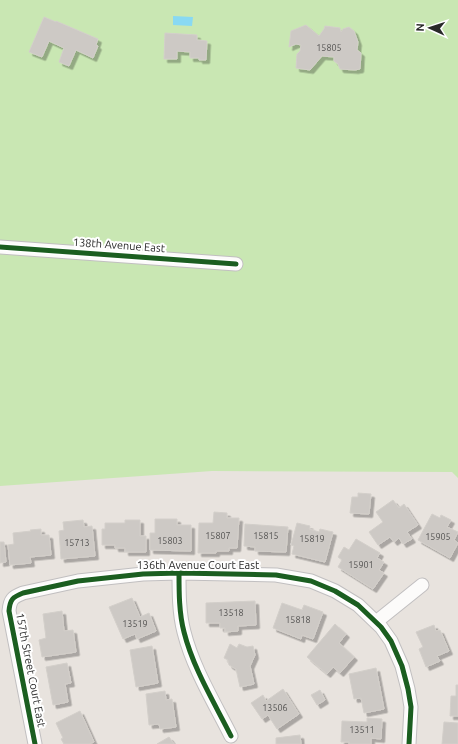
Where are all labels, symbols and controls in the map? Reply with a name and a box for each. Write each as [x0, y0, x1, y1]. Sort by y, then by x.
north arrow [410, 8, 450, 48]
text: N [414, 23, 426, 32]
house number: 15805 [316, 43, 342, 53]
street label: 138th Avenue East [73, 236, 166, 254]
house number: 15807 [205, 531, 231, 541]
house number: 15815 [253, 531, 279, 541]
house number: 15905 [425, 532, 451, 542]
house number: 15819 [299, 534, 325, 544]
house number: 15803 [157, 536, 183, 546]
house number: 15713 [64, 538, 90, 548]
street label: 136th Avenue Court East [137, 559, 260, 571]
house number: 15901 [348, 560, 374, 570]
house number: 13518 [218, 608, 244, 618]
street label: 157th Street Court East [14, 612, 48, 729]
house number: 15818 [285, 615, 311, 625]
house number: 13519 [122, 619, 148, 629]
house number: 13506 [262, 703, 288, 713]
house number: 13511 [349, 725, 375, 735]

